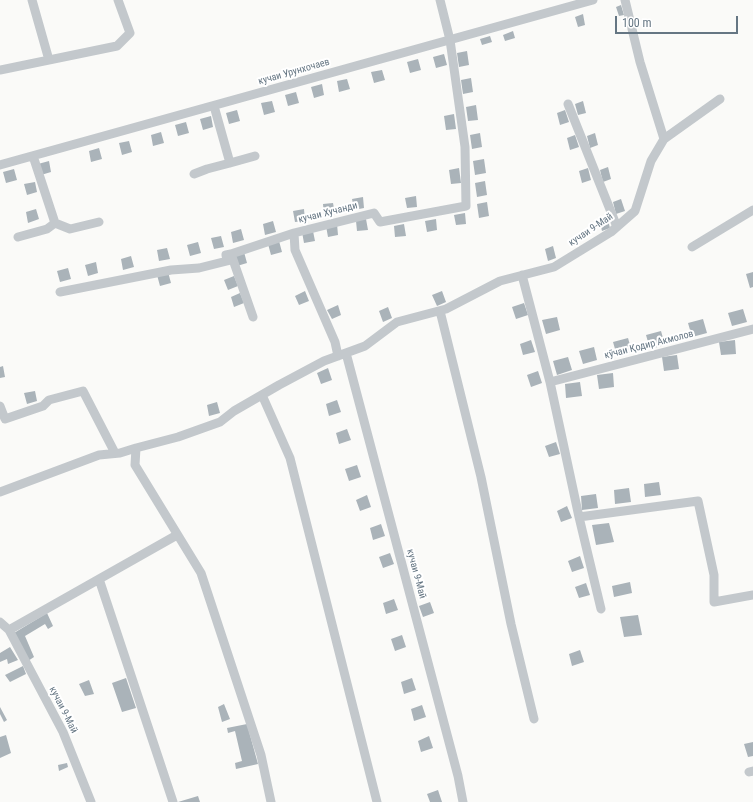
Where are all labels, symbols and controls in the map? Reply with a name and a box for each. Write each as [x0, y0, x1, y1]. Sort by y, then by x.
scale bar [617, 8, 740, 34]
text: 100 m [622, 16, 652, 30]
street label: кучаи Урунхочаев [257, 56, 331, 88]
street label: кучаи Хучанди [297, 200, 359, 226]
street label: кучаи 9-Май [567, 211, 615, 249]
street label: кӯчаи Қодир Акмолов [603, 328, 695, 362]
street label: кучаи 9-Май [404, 548, 428, 600]
street label: кучаи 9-Май [46, 685, 80, 735]

